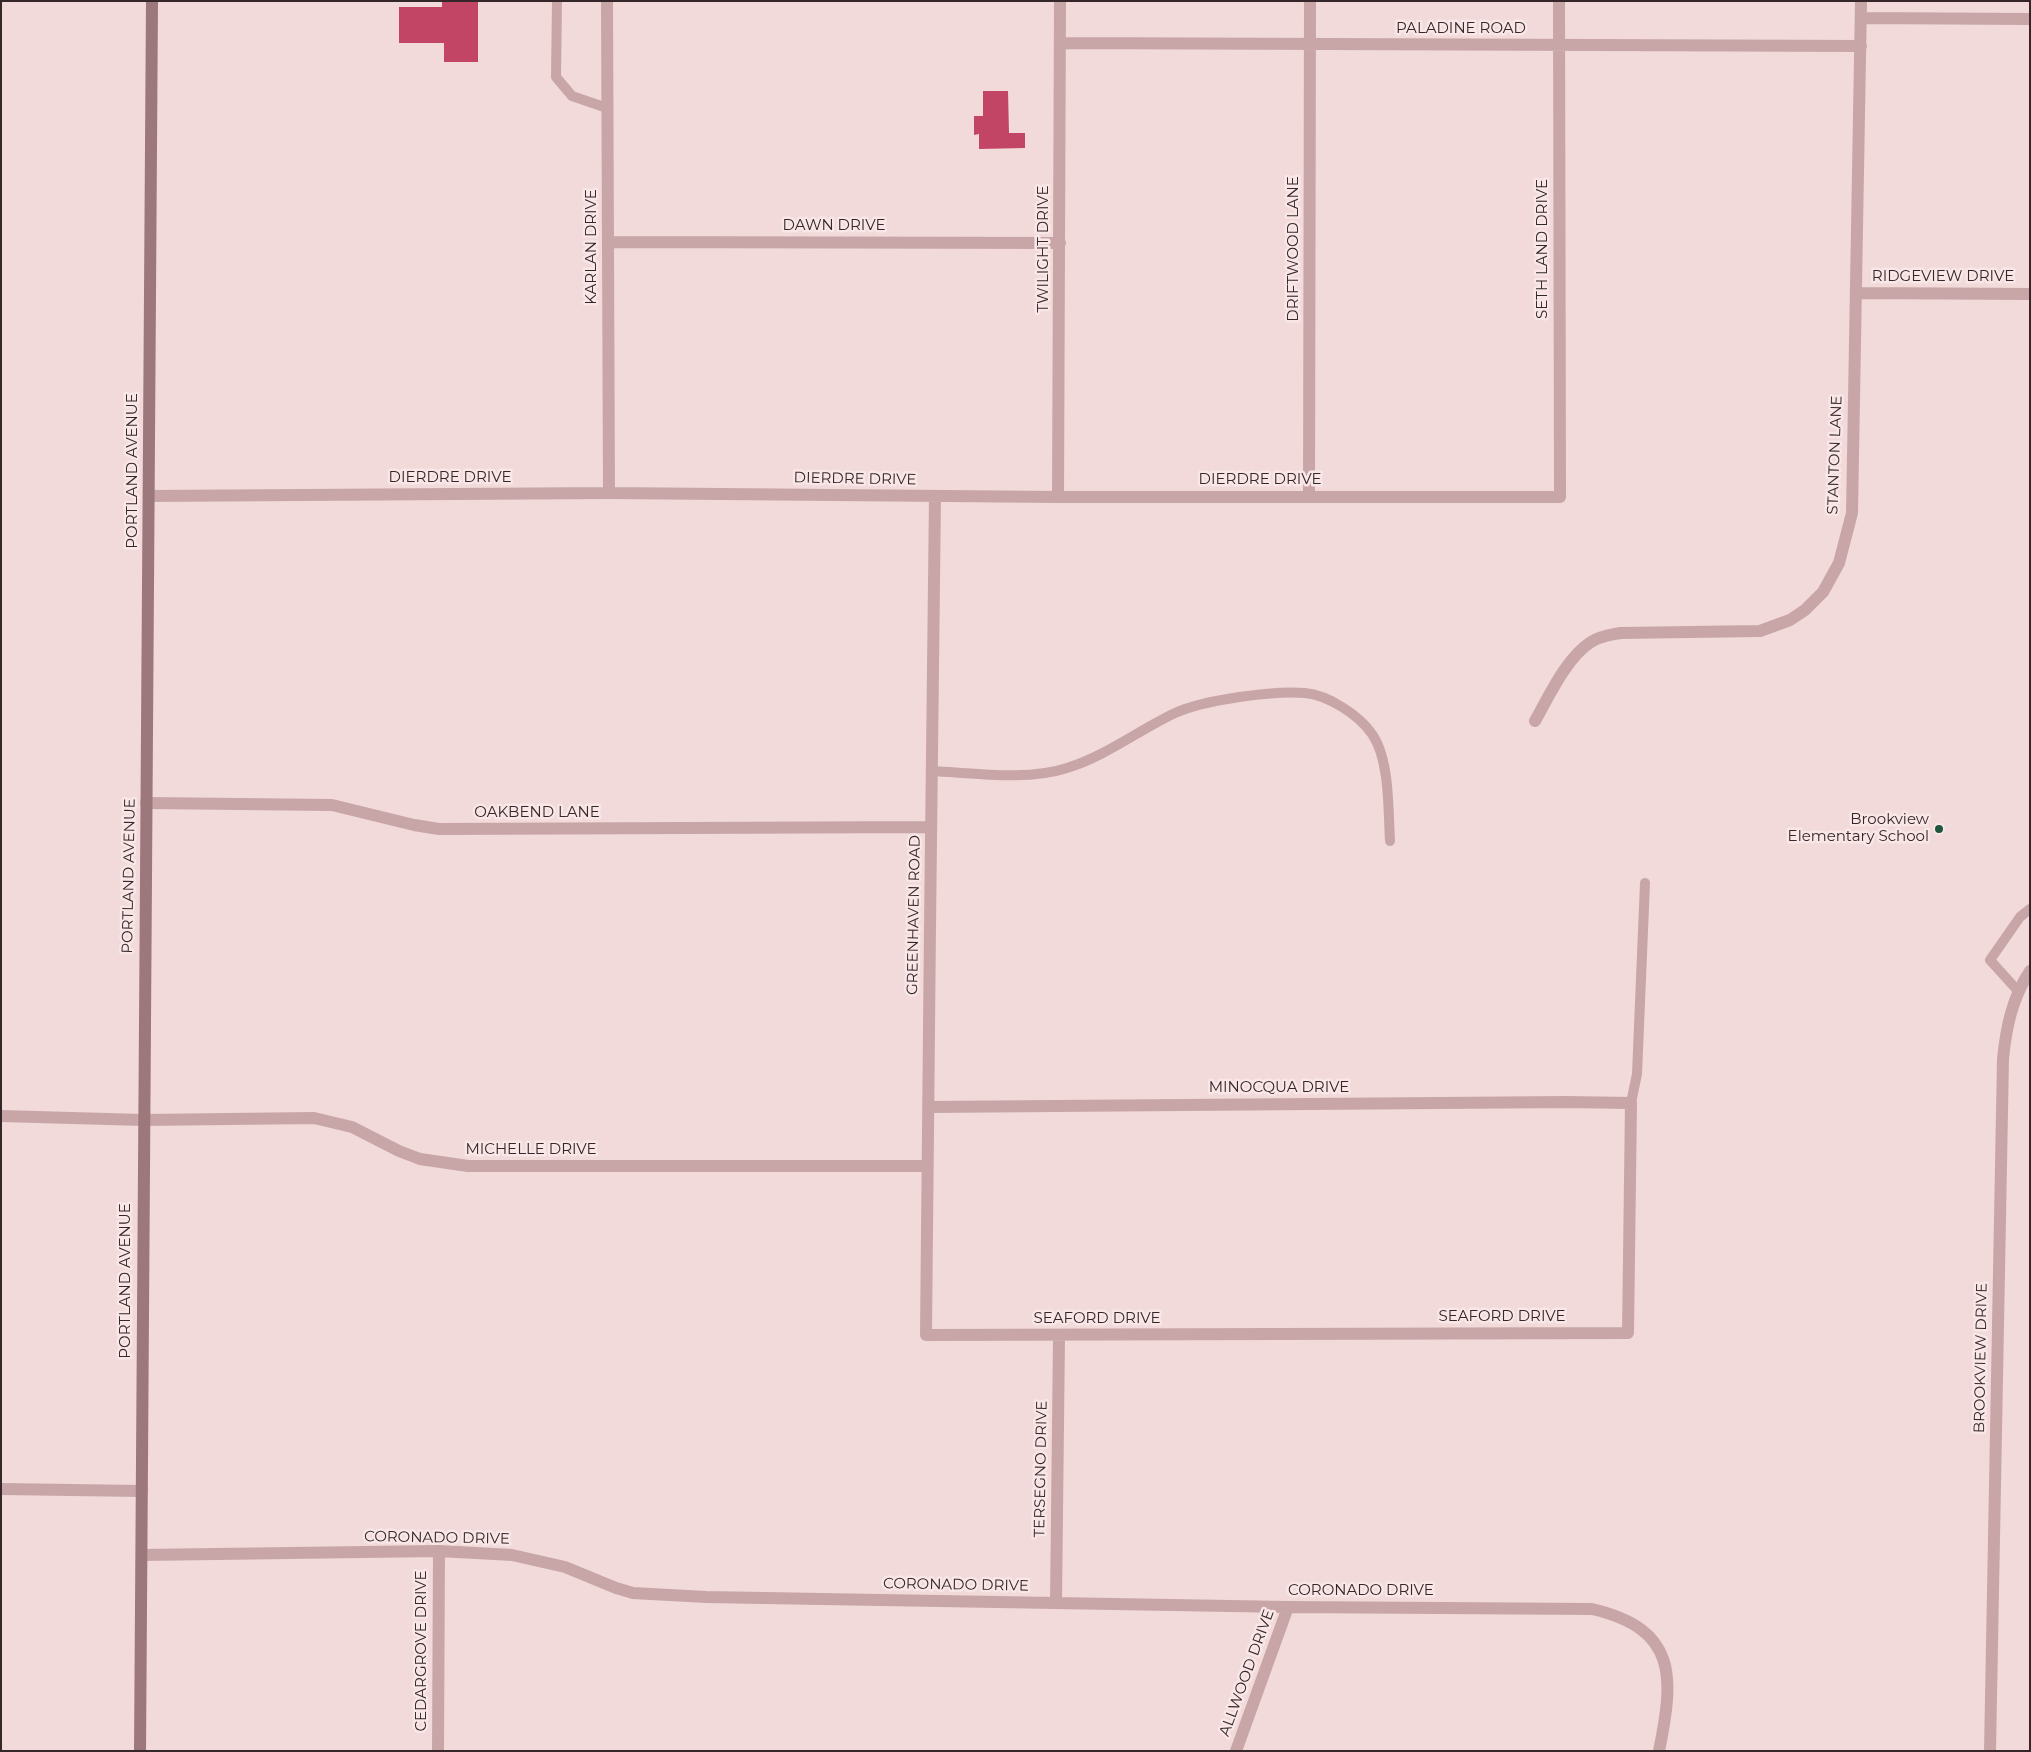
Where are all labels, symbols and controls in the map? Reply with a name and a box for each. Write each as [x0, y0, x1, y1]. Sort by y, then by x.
street label: PALADINE ROAD [1396, 20, 1526, 38]
street label: DRIFTWOOD LANE [1285, 176, 1303, 322]
street label: SETH LAND DRIVE [1534, 179, 1552, 319]
street label: TWILIGHT DRIVE [1035, 185, 1053, 313]
street label: KARLAN DRIVE [583, 189, 601, 305]
street label: DAWN DRIVE [783, 217, 885, 235]
street label: RIDGEVIEW DRIVE [1872, 268, 2014, 286]
street label: PORTLAND AVENUE [124, 393, 142, 549]
street label: STANTON LANE [1824, 395, 1846, 515]
street label: DIERDRE DRIVE [389, 469, 511, 487]
street label: DIERDRE DRIVE [793, 469, 917, 489]
street label: DIERDRE DRIVE [1199, 471, 1321, 489]
street label: PORTLAND AVENUE [119, 798, 139, 954]
street label: OAKBEND LANE [474, 804, 600, 822]
place label: Brookview Elementary School [1788, 811, 1929, 846]
marker: Brookview Elementary School [1933, 823, 1945, 835]
street label: GREENHAVEN ROAD [904, 835, 924, 995]
street label: MINOCQUA DRIVE [1209, 1079, 1349, 1097]
street label: MICHELLE DRIVE [465, 1141, 597, 1159]
street label: PORTLAND AVENUE [117, 1203, 135, 1359]
street label: BROOKVIEW DRIVE [1971, 1283, 1991, 1433]
street label: SEAFORD DRIVE [1439, 1308, 1565, 1326]
street label: SEAFORD DRIVE [1034, 1310, 1160, 1328]
street label: TERSEGNO DRIVE [1031, 1400, 1051, 1538]
street label: CORONADO DRIVE [364, 1528, 510, 1548]
street label: CEDARGROVE DRIVE [413, 1570, 431, 1732]
street label: CORONADO DRIVE [883, 1575, 1029, 1595]
street label: CORONADO DRIVE [1288, 1582, 1434, 1600]
street label: ALLWOOD DRIVE [1216, 1607, 1278, 1739]

